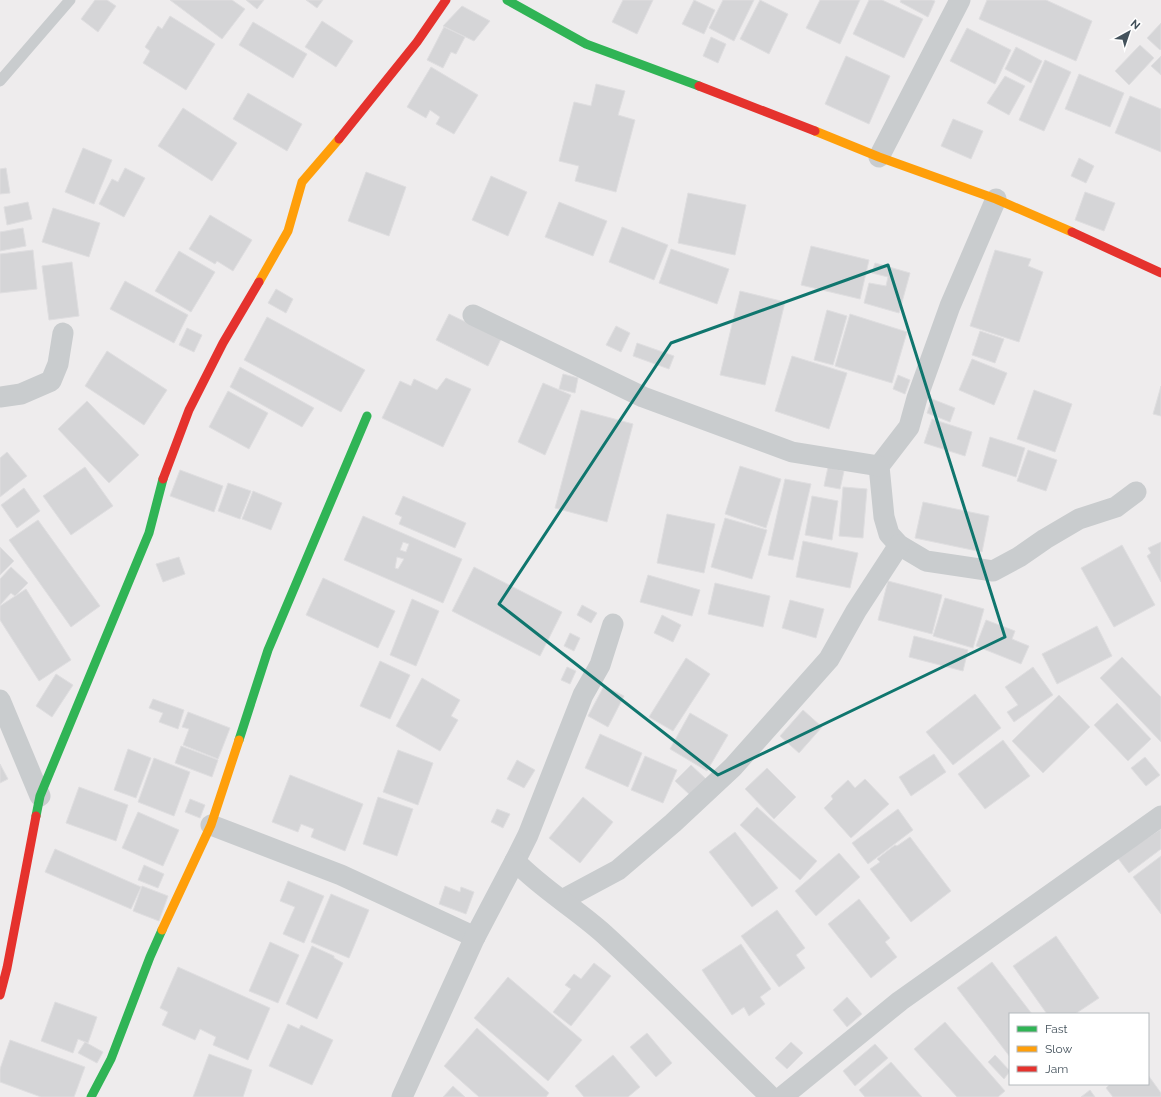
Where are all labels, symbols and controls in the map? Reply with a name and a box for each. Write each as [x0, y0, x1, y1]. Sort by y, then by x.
north arrow [1109, 12, 1149, 52]
text: N [1128, 17, 1143, 32]
legend [1009, 1013, 1149, 1085]
text: Fast [1045, 1022, 1068, 1036]
text: Slow [1045, 1042, 1072, 1056]
text: Jam [1045, 1062, 1068, 1076]

